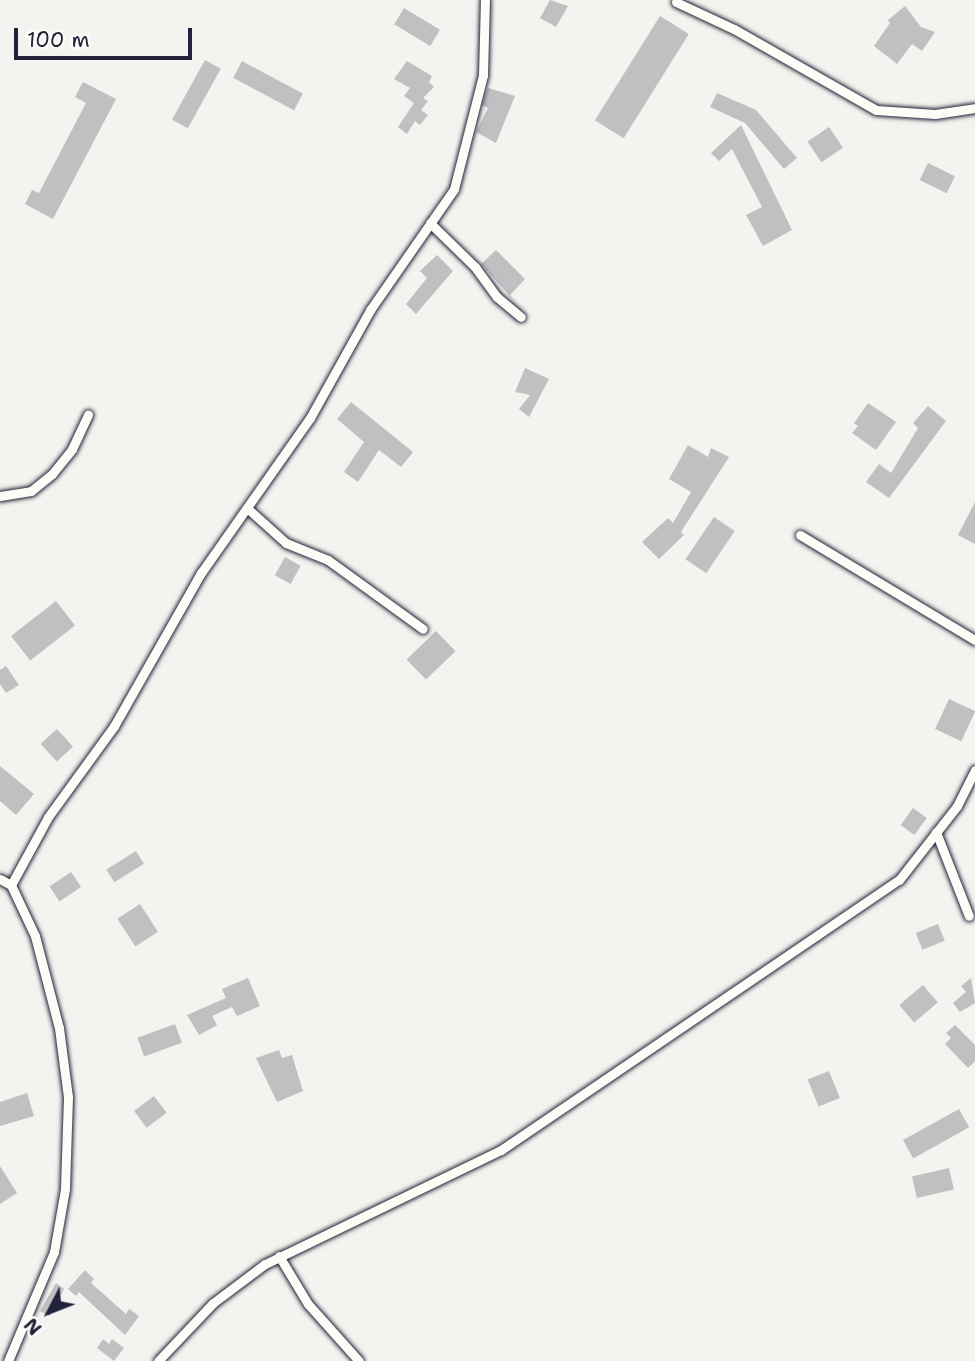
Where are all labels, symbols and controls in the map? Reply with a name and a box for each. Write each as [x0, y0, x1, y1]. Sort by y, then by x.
scale bar [18, 14, 196, 58]
text: 100 m [27, 26, 90, 54]
north arrow [14, 1277, 84, 1347]
text: N [19, 1312, 47, 1340]

